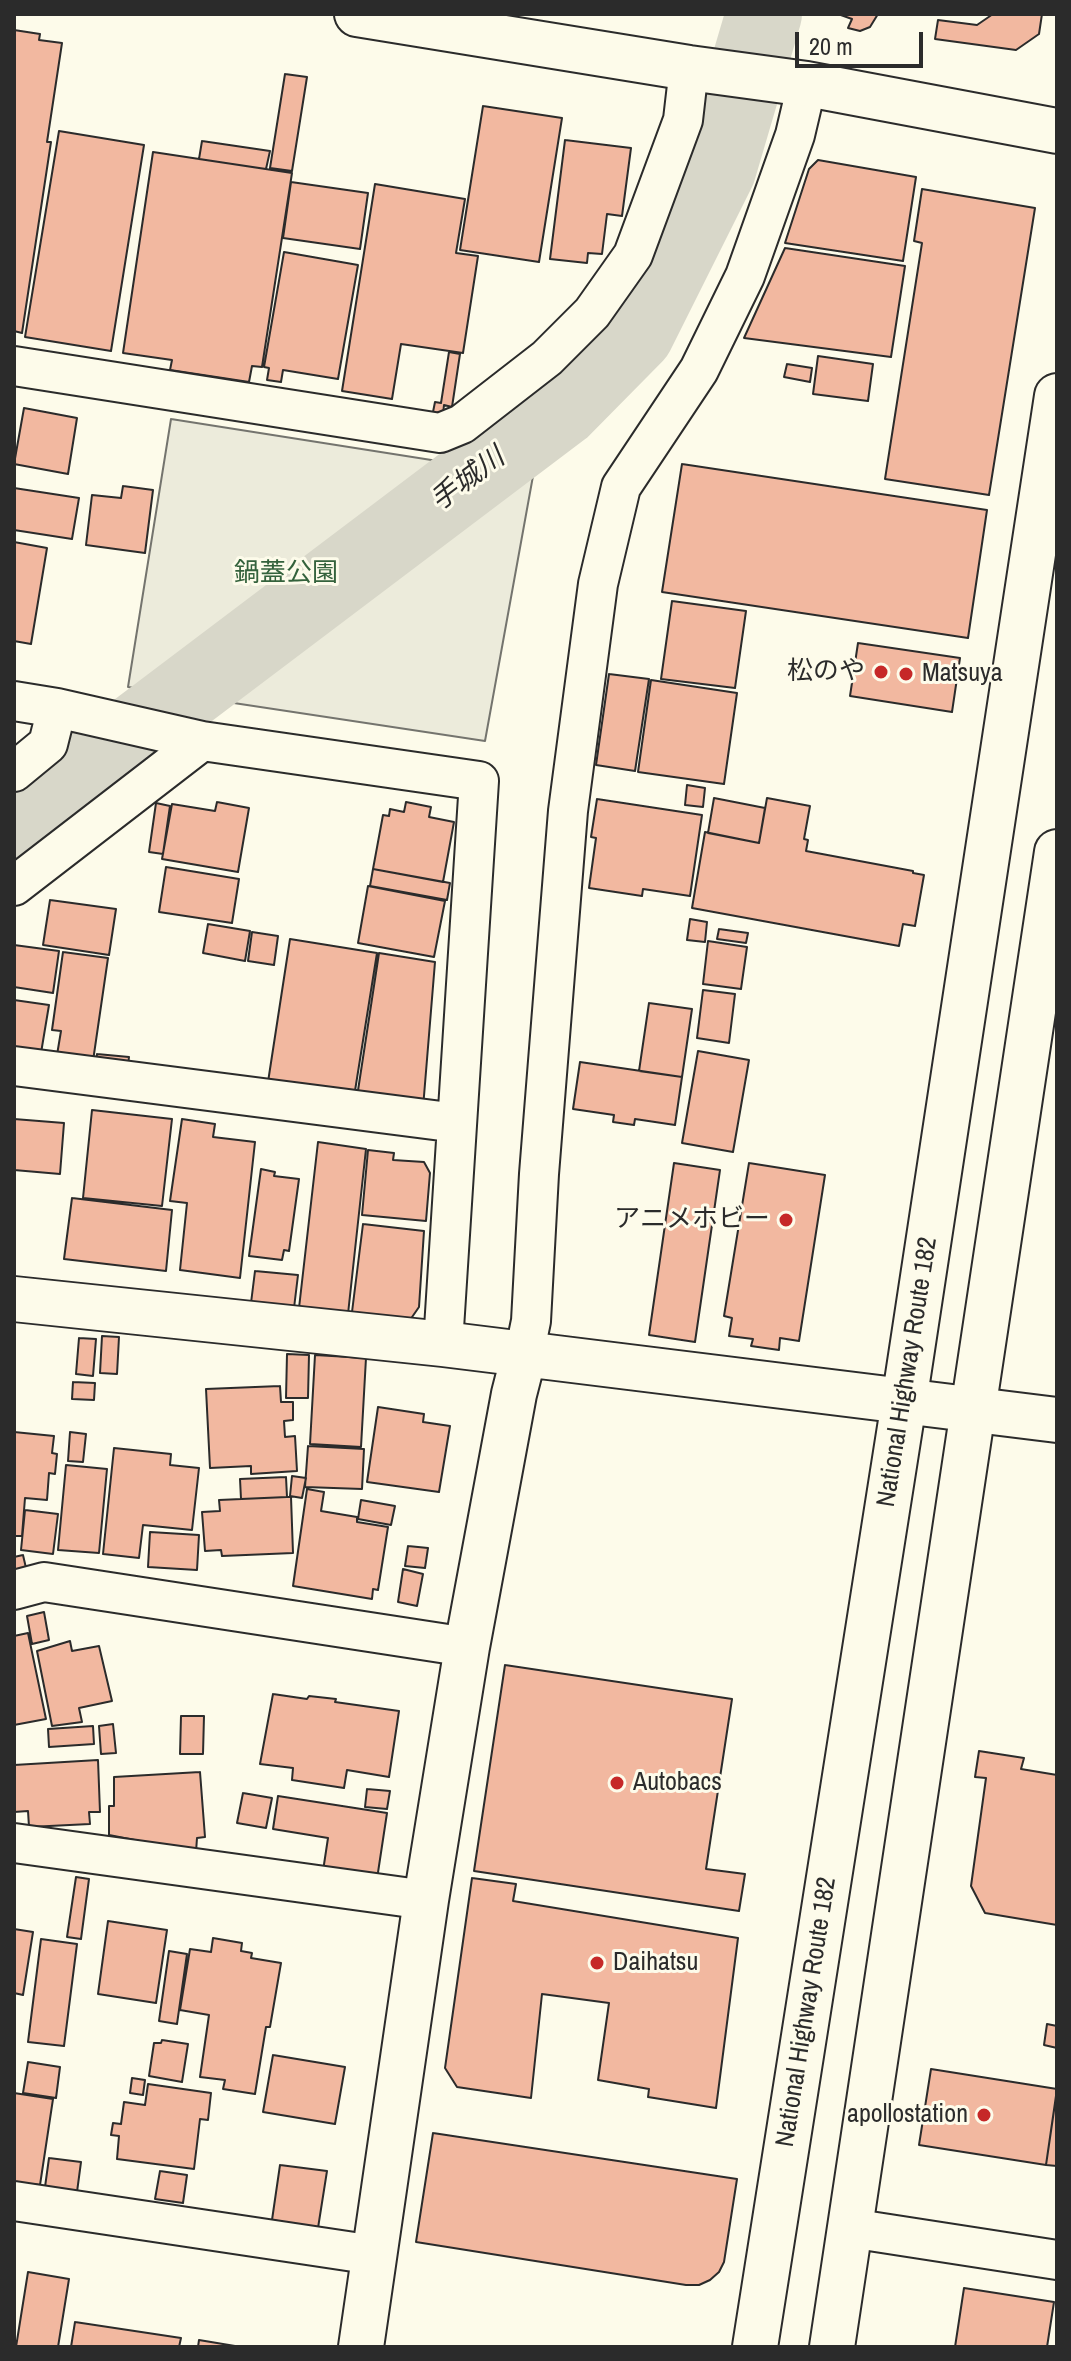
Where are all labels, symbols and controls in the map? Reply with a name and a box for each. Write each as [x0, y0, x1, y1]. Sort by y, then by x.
scale bar [799, 16, 927, 66]
text: 20 m [809, 30, 853, 62]
water label: 手城川 [424, 441, 512, 519]
park label: 鍋蓋公園 [234, 558, 338, 590]
place label: 松のや [787, 656, 865, 688]
place label: Matsuya [922, 658, 1003, 690]
marker: 松のや [872, 663, 890, 681]
marker: Matsuya [897, 665, 915, 683]
place label: アニメホビー [614, 1204, 770, 1236]
marker: アニメホビー [777, 1211, 795, 1229]
street label: National Highway Route 182 [871, 1235, 945, 1509]
place label: Autobacs [633, 1767, 722, 1799]
marker: Autobacs [608, 1774, 626, 1792]
street label: National Highway Route 182 [770, 1875, 844, 2149]
place label: Daihatsu [613, 1947, 698, 1979]
marker: Daihatsu [588, 1954, 606, 1972]
place label: apollostation [847, 2099, 968, 2131]
marker: apollostation [975, 2106, 993, 2124]

